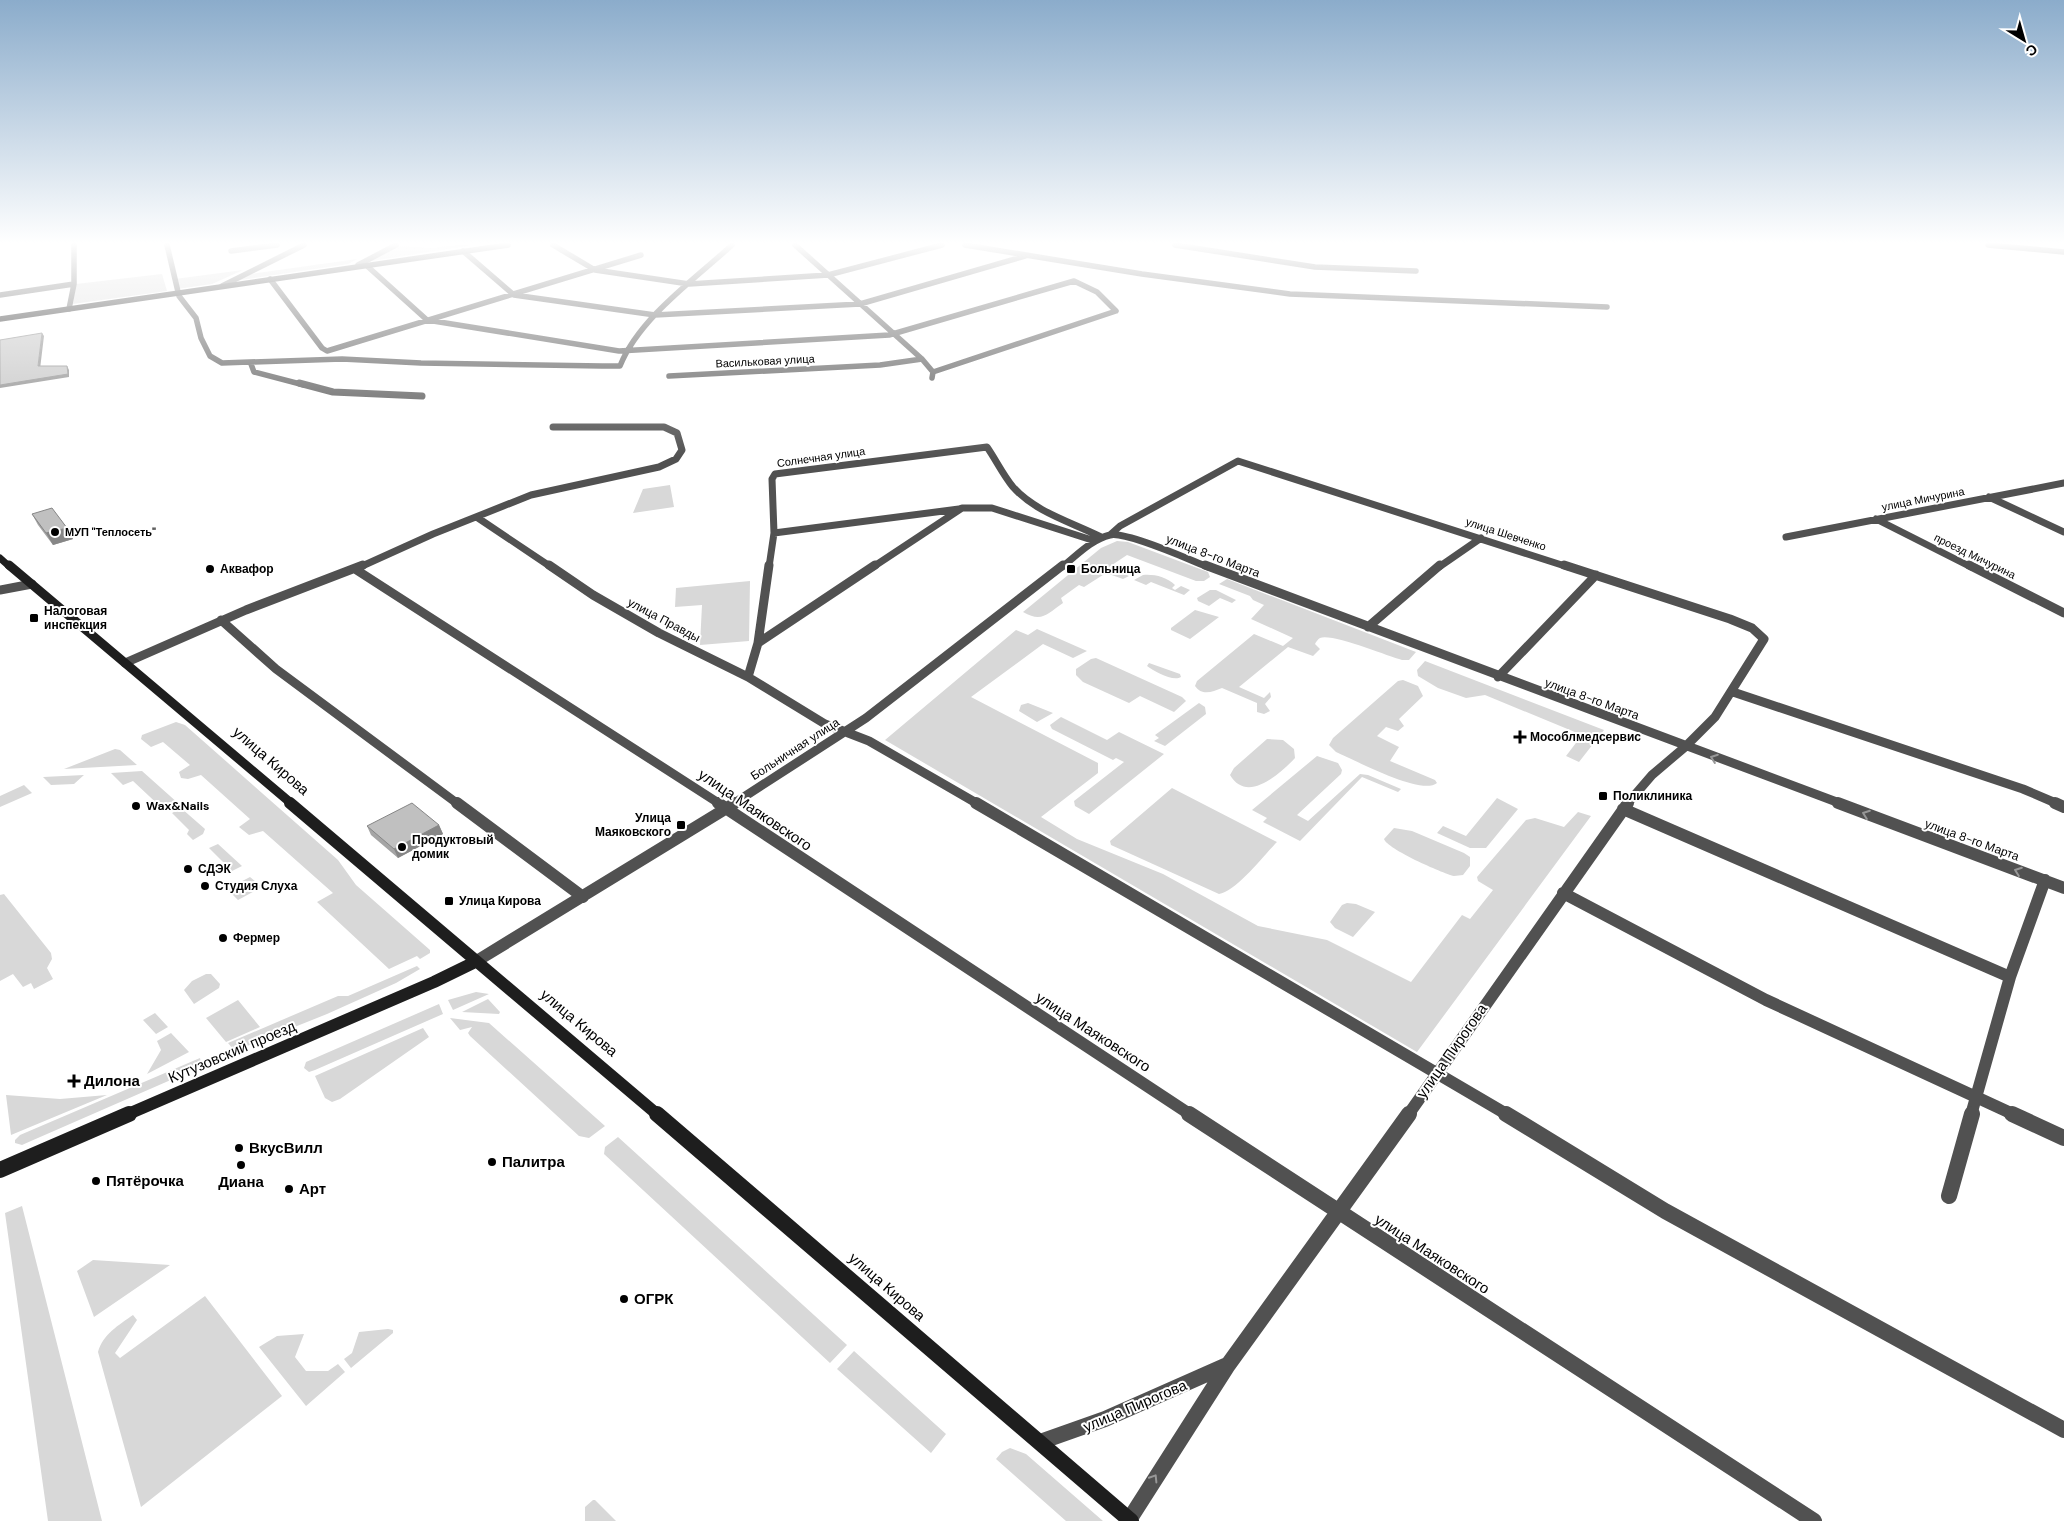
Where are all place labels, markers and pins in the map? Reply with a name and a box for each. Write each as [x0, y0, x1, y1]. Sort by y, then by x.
place label: МУП "Теплосеть" [65, 525, 156, 539]
marker: МУП "Теплосеть" [49, 526, 61, 538]
place label: Аквафор [220, 561, 274, 577]
place label: Больница [1081, 561, 1141, 577]
marker: Аквафор [204, 563, 216, 575]
marker: Больница [1065, 563, 1077, 575]
place label: Налоговая инспекция [44, 603, 107, 633]
marker: Налоговая инспекция [28, 612, 40, 624]
place label: Мособлмедсервис [1530, 729, 1641, 745]
marker: Мособлмедсервис [1514, 731, 1526, 743]
place label: Поликлиника [1613, 788, 1692, 804]
marker: Поликлиника [1597, 790, 1609, 802]
place label: Wax&Nails [146, 798, 209, 814]
marker: Wax&Nails [130, 800, 142, 812]
place label: Улица Маяковского [595, 810, 671, 840]
marker: Улица Маяковского [675, 819, 687, 831]
place label: Продуктовый домик [412, 832, 494, 862]
marker: Продуктовый домик [396, 841, 408, 853]
place label: СДЭК [198, 861, 232, 877]
marker: СДЭК [182, 863, 194, 875]
place label: Студия Слуха [215, 878, 298, 894]
marker: Студия Слуха [199, 880, 211, 892]
place label: Улица Кирова [459, 893, 541, 909]
marker: Улица Кирова [443, 895, 455, 907]
place label: Фермер [233, 930, 280, 946]
marker: Фермер [217, 932, 229, 944]
place label: Дилона [84, 1071, 140, 1091]
marker: Дилона [68, 1075, 80, 1087]
place label: ВкусВилл [249, 1138, 323, 1158]
marker: ВкусВилл [233, 1142, 245, 1154]
place label: Палитра [502, 1152, 565, 1172]
marker: Палитра [486, 1156, 498, 1168]
marker: Диана [235, 1159, 247, 1171]
place label: Пятёрочка [106, 1171, 184, 1191]
place label: Диана [218, 1172, 264, 1192]
marker: Пятёрочка [90, 1175, 102, 1187]
place label: Арт [299, 1179, 326, 1199]
marker: Арт [283, 1183, 295, 1195]
place label: ОГРК [634, 1289, 674, 1309]
marker: ОГРК [618, 1293, 630, 1305]

